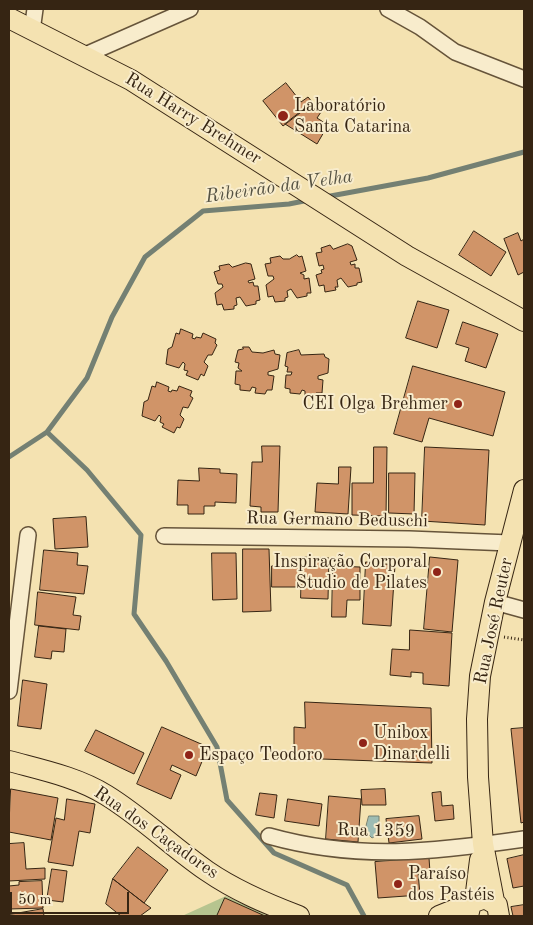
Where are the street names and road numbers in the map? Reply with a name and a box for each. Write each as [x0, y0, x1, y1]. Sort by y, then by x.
street label: Rua Harry Brehmer [121, 68, 265, 170]
street label: Rua Germano Beduschi [246, 508, 428, 532]
street label: Rua José Reuter [470, 556, 518, 686]
street label: Rua dos Caçadores [90, 782, 222, 884]
street label: Rua 1359 [337, 820, 415, 842]

